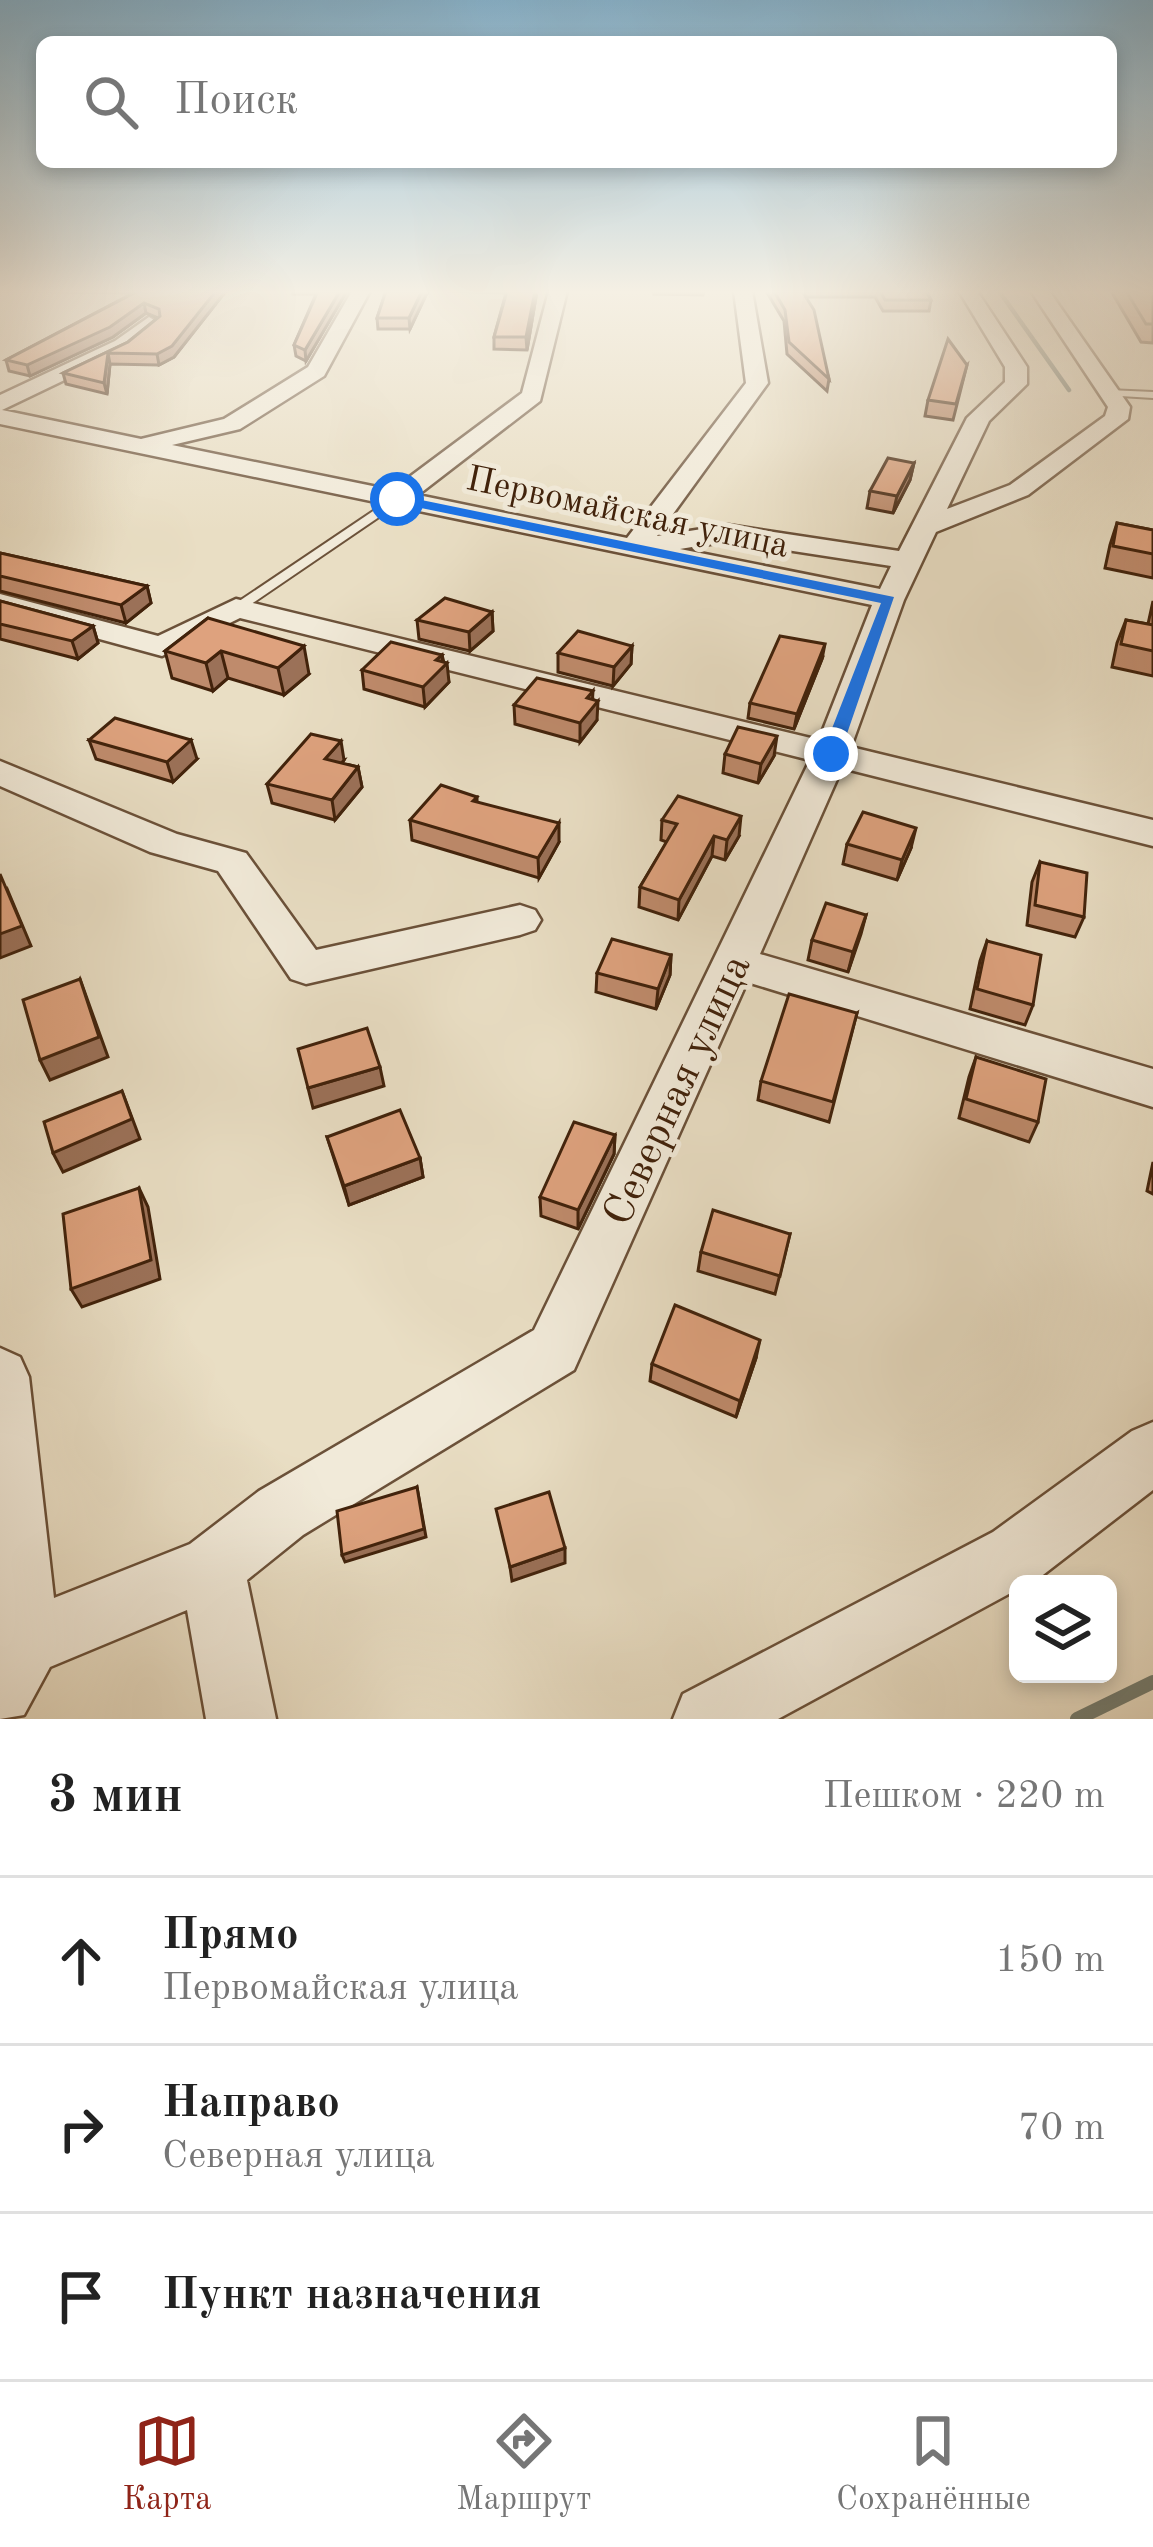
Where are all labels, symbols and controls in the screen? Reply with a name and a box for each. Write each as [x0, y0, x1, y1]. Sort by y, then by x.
search box [36, 36, 1117, 168]
icon: search [78, 69, 144, 135]
text: Поиск [174, 79, 298, 124]
street label: Первомайская улица [462, 462, 792, 566]
route start [370, 472, 424, 526]
route end [804, 727, 858, 781]
street label: Северная улица [598, 949, 760, 1233]
map controls [1009, 1575, 1117, 1683]
button: layers [1009, 1575, 1117, 1683]
text: 3 мин [48, 1772, 183, 1823]
text: Пешком · 220 m [823, 1777, 1105, 1816]
text: Прямо [162, 1914, 299, 1959]
icon: ahead [48, 1928, 114, 1994]
text: 150 m [995, 1941, 1105, 1980]
text: Первомайская улица [162, 1969, 518, 2008]
text: Направо [162, 2082, 340, 2127]
icon: right [48, 2096, 114, 2162]
text: 70 m [1018, 2109, 1105, 2148]
text: Северная улица [162, 2137, 435, 2176]
icon: arrive [48, 2264, 114, 2330]
text: Пункт назначения [162, 2274, 542, 2319]
tab: Карта [122, 2408, 212, 2521]
tab: Маршрут [456, 2408, 592, 2521]
tab: Сохранённые [836, 2408, 1031, 2521]

